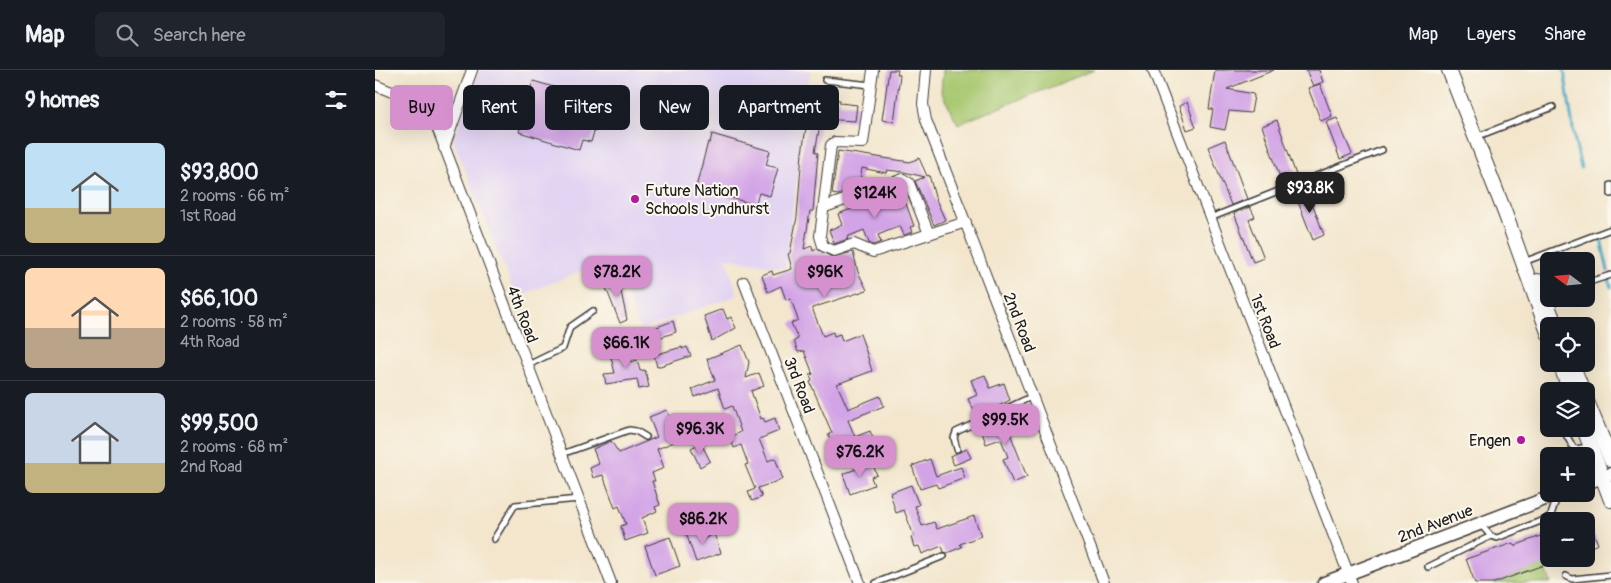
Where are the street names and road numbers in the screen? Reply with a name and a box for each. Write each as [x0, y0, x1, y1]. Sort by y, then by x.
street label: 4th Road [502, 283, 542, 346]
street label: 2nd Road [999, 290, 1040, 355]
street label: 1st Road [1246, 291, 1285, 351]
street label: 3rd Road [779, 354, 819, 416]
street label: 2nd Avenue [1395, 500, 1476, 547]

